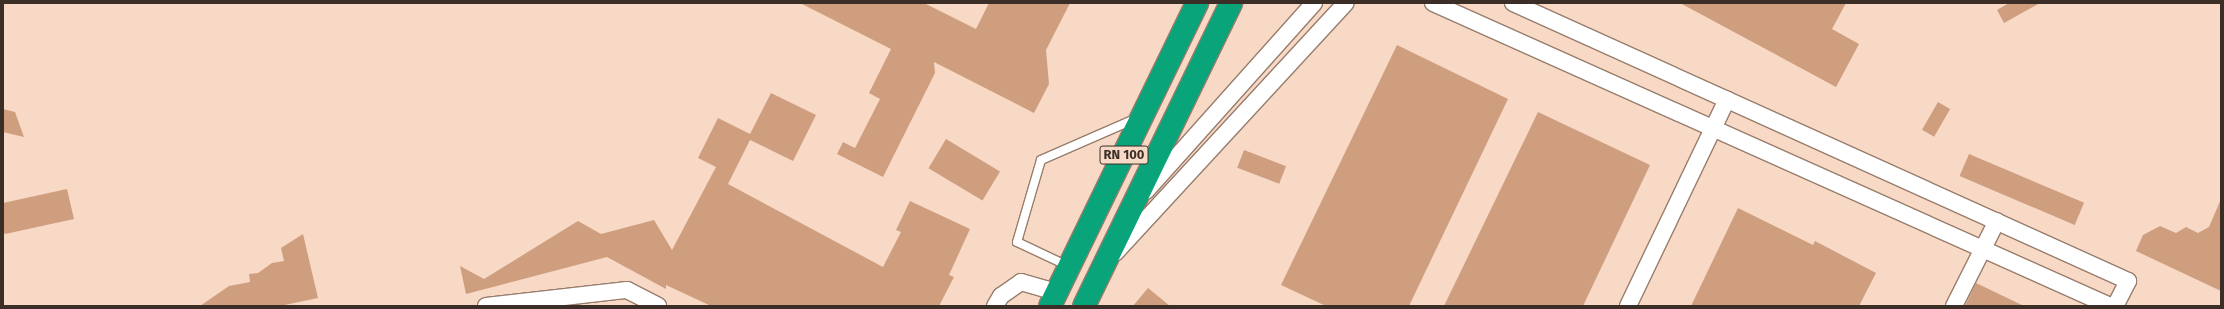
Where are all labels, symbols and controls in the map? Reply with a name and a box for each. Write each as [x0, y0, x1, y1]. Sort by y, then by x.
road number: RN 100 [1099, 144, 1149, 166]

